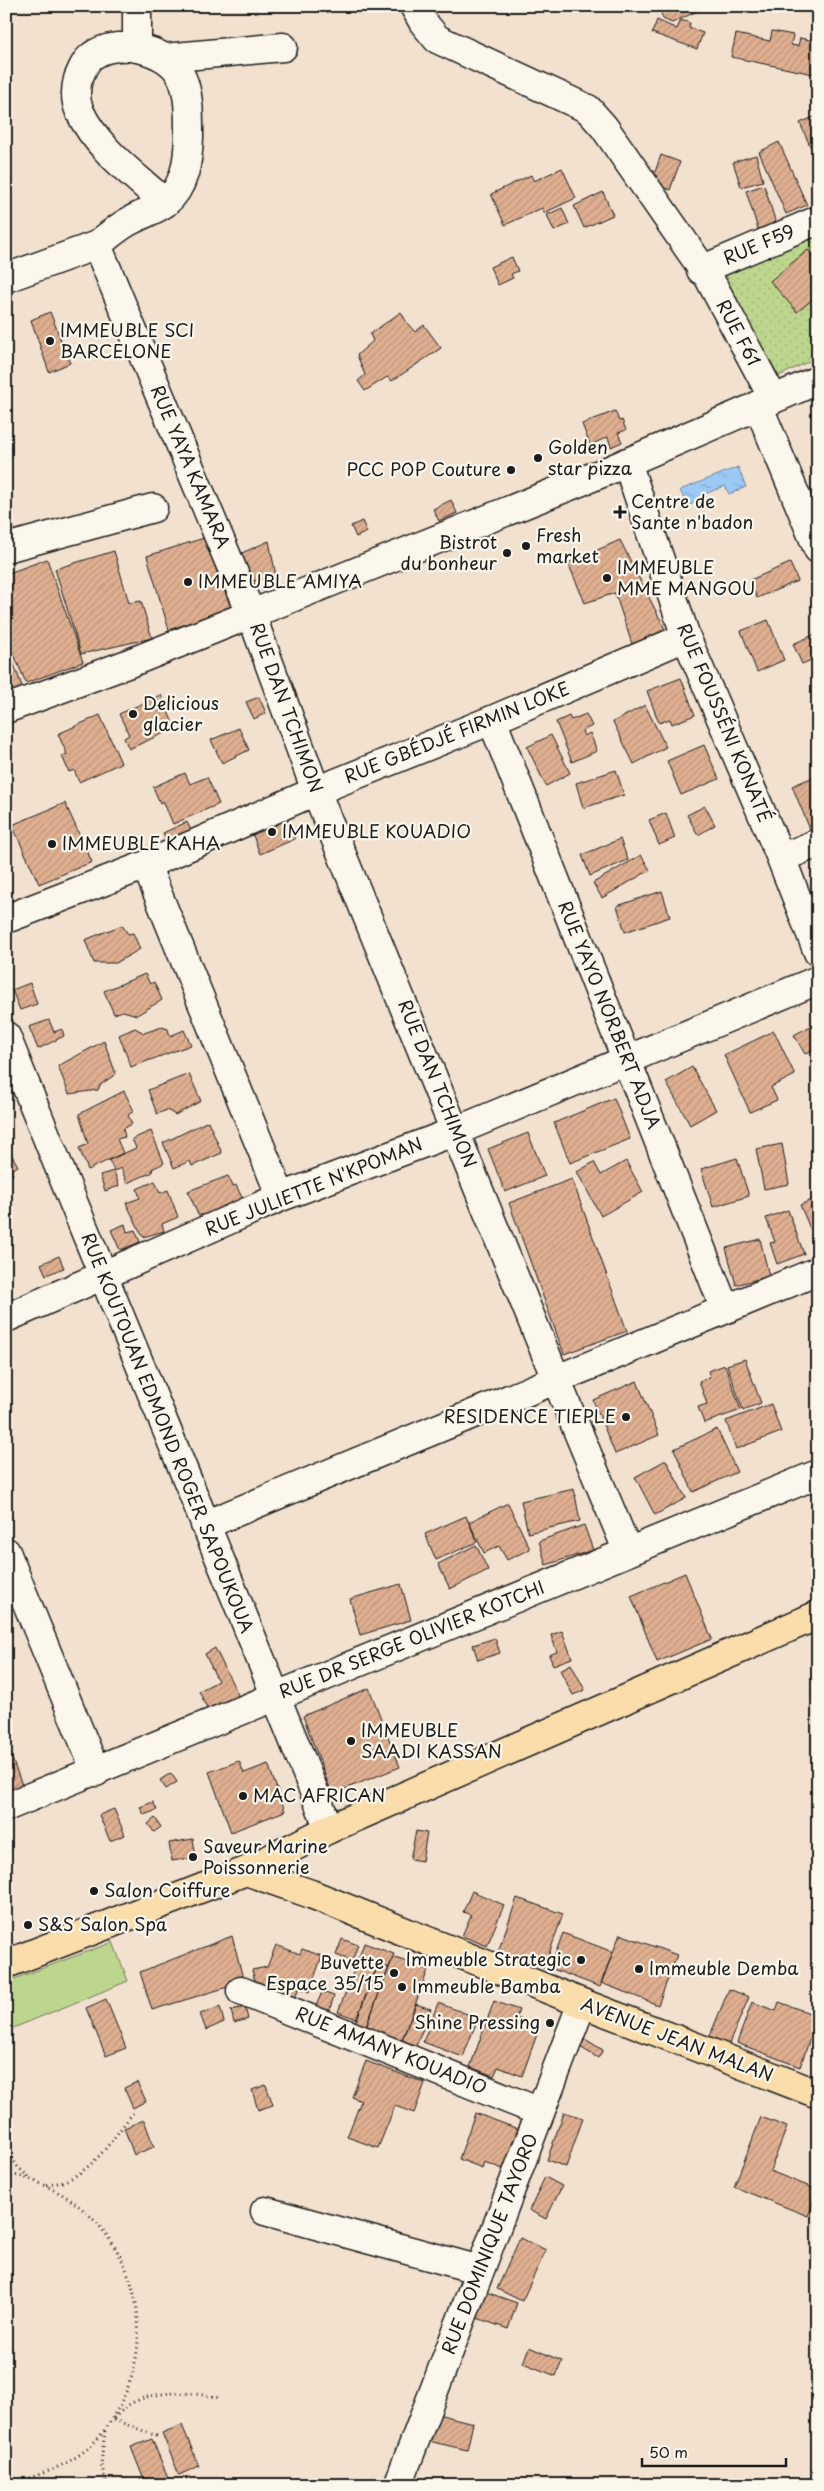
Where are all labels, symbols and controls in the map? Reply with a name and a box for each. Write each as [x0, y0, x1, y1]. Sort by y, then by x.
street label: RUE F59 [719, 217, 798, 271]
street label: RUE F61 [710, 294, 768, 370]
place label: IMMEUBLE SCI BARCELONE [60, 316, 194, 364]
marker: IMMEUBLE SCI BARCELONE [44, 335, 56, 347]
street label: RUE YAYA KAMARA [145, 381, 238, 552]
place label: Golden star pizza [548, 433, 633, 481]
marker: Golden star pizza [532, 452, 544, 464]
place label: PCC POP Couture [346, 455, 501, 482]
marker: PCC POP Couture [505, 464, 517, 476]
place label: Centre de Sante n'badon [631, 487, 753, 535]
marker: Centre de Sante n'badon [613, 505, 627, 519]
place label: Fresh market [536, 521, 599, 569]
place label: Bistrot du bonheur [401, 528, 498, 576]
marker: Fresh market [520, 540, 532, 552]
marker: Bistrot du bonheur [501, 547, 513, 559]
place label: IMMEUBLE MME MANGOU [617, 553, 755, 601]
place label: IMMEUBLE AMIYA [198, 567, 362, 594]
marker: IMMEUBLE MME MANGOU [601, 572, 613, 584]
marker: IMMEUBLE AMIYA [182, 576, 194, 588]
street label: RUE DAN TCHIMON [244, 619, 331, 796]
street label: RUE FOUSSÉNI KONATÉ [671, 619, 780, 826]
street label: RUE GBÉDJÉ FIRMIN LOKE [340, 674, 573, 789]
place label: Delicious glacier [143, 689, 219, 737]
marker: Delicious glacier [127, 708, 139, 720]
place label: IMMEUBLE KOUADIO [282, 817, 471, 844]
marker: IMMEUBLE KOUADIO [266, 826, 278, 838]
place label: IMMEUBLE KAHA [62, 829, 221, 856]
marker: IMMEUBLE KAHA [46, 838, 58, 850]
street label: RUE YAYO NORBERT ADJA [552, 896, 669, 1133]
street label: RUE DAN TCHIMON [392, 995, 485, 1172]
street label: RUE JULIETTE N'KPOMAN [200, 1129, 426, 1242]
street label: RUE KOUTOUAN EDMOND ROGER SAPOUKOUA [75, 1228, 261, 1637]
place label: RESIDENCE TIEPLE [443, 1402, 616, 1429]
marker: RESIDENCE TIEPLE [620, 1411, 632, 1423]
street label: RUE DR SERGE OLIVIER KOTCHI [274, 1573, 548, 1704]
place label: IMMEUBLE SAADI KASSAN [361, 1716, 502, 1764]
marker: IMMEUBLE SAADI KASSAN [345, 1735, 357, 1747]
place label: MAC AFRICAN [253, 1781, 385, 1808]
marker: MAC AFRICAN [237, 1790, 249, 1802]
place label: Saveur Marine Poissonnerie [203, 1832, 328, 1880]
marker: Saveur Marine Poissonnerie [187, 1851, 199, 1863]
place label: Salon Coiffure [104, 1876, 230, 1903]
marker: Salon Coiffure [88, 1885, 100, 1897]
place label: S&S Salon Spa [38, 1910, 167, 1937]
marker: S&S Salon Spa [22, 1919, 34, 1931]
place label: Immeuble Strategic [406, 1945, 571, 1972]
place label: Buvette Espace 35/15 [266, 1948, 384, 1996]
marker: Immeuble Strategic [575, 1954, 587, 1966]
place label: Immeuble Demba [649, 1954, 799, 1981]
marker: Immeuble Demba [633, 1963, 645, 1975]
marker: Buvette Espace 35/15 [388, 1967, 400, 1979]
place label: Immeuble Bamba [412, 1972, 561, 1999]
marker: Immeuble Bamba [396, 1981, 408, 1993]
street label: AVENUE JEAN MALAN [577, 1989, 778, 2088]
street label: RUE AMANY KOUADIO [292, 1999, 491, 2100]
place label: Shine Pressing [414, 2008, 540, 2035]
marker: Shine Pressing [544, 2017, 556, 2029]
street label: RUE DOMINIQUE TAYORO [434, 2129, 543, 2358]
scale bar [642, 2436, 785, 2468]
text: 50 m [649, 2440, 688, 2463]

